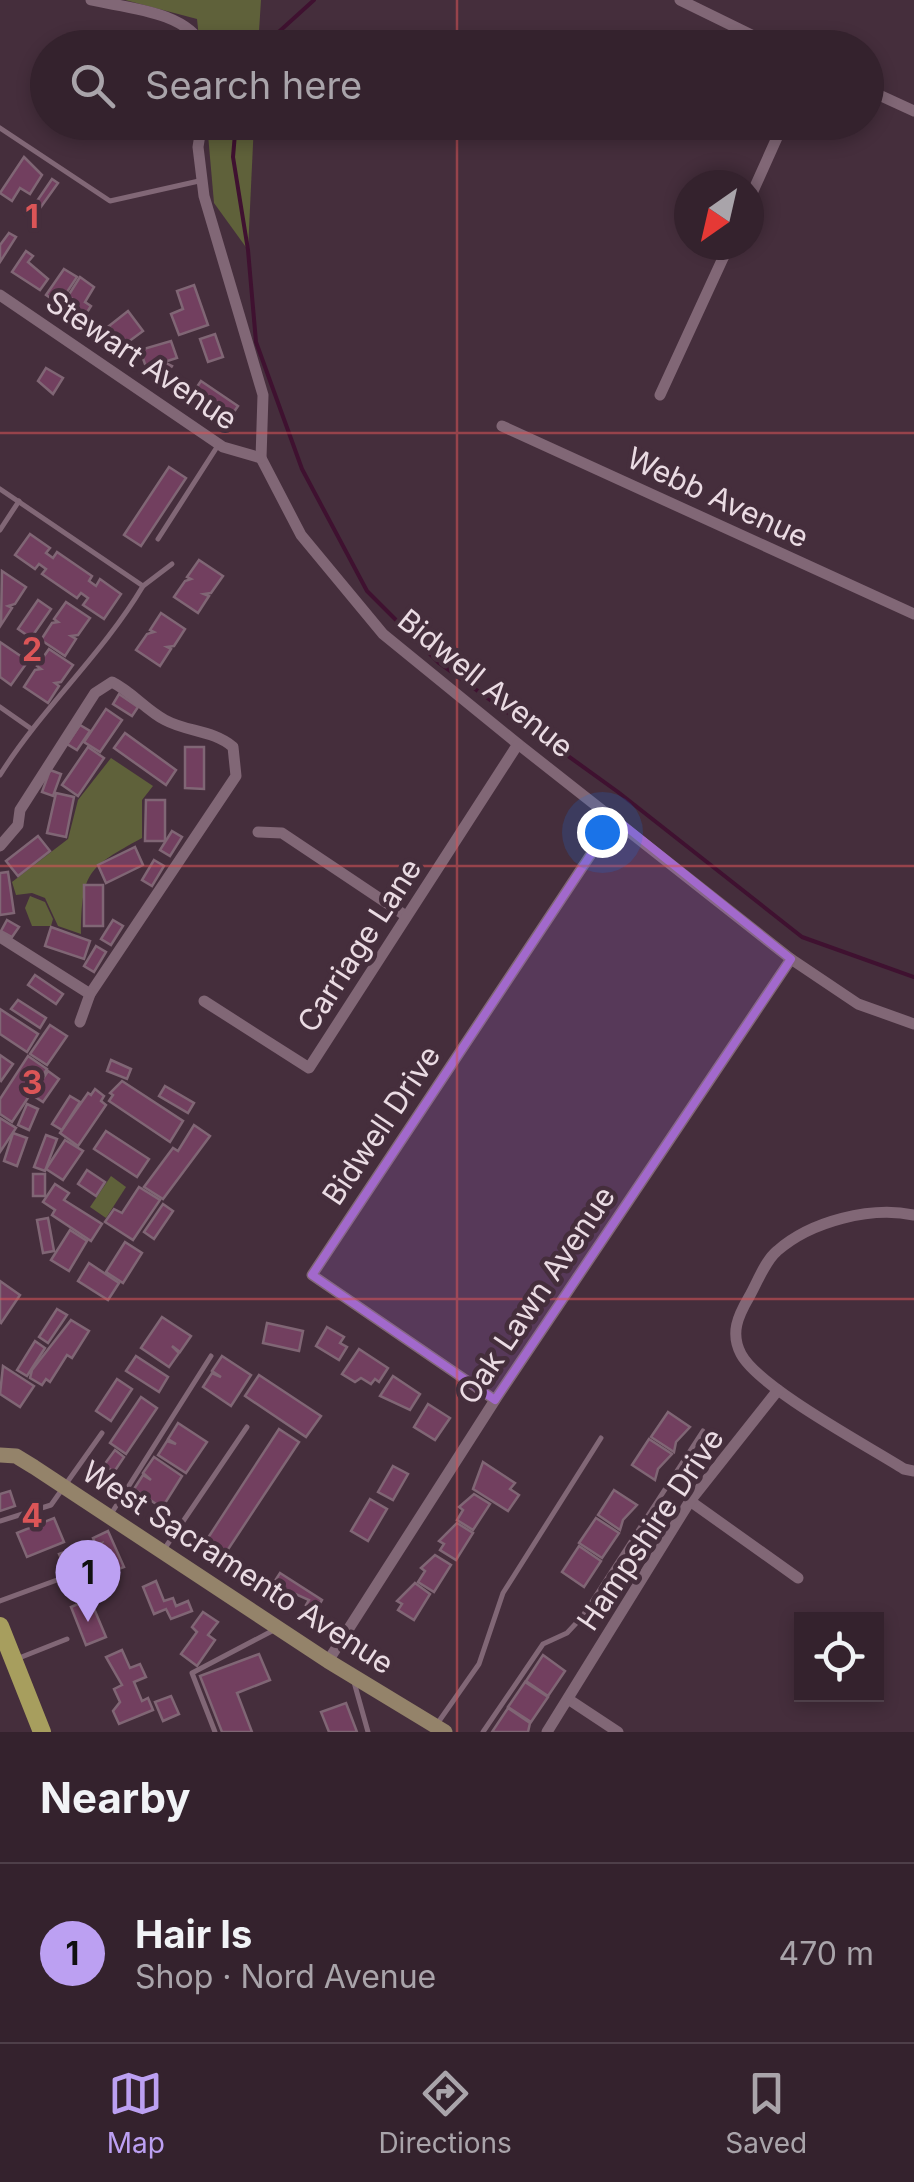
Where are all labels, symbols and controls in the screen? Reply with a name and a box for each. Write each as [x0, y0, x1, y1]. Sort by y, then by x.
search box [30, 30, 884, 140]
icon: search [65, 58, 120, 113]
text: Search here [145, 62, 362, 108]
north arrow [674, 170, 764, 260]
text: 1 [25, 197, 39, 236]
street label: Stewart Avenue [40, 283, 244, 437]
street label: Webb Avenue [622, 439, 814, 555]
street label: Bidwell Avenue [391, 601, 581, 765]
text: 2 [22, 630, 42, 669]
your location [577, 807, 628, 858]
street label: Carriage Lane [290, 851, 428, 1039]
street label: Bidwell Drive [315, 1039, 447, 1211]
text: 3 [22, 1063, 42, 1102]
street label: Oak Lawn Avenue [450, 1179, 622, 1411]
street label: Hampshire Drive [569, 1421, 731, 1637]
street label: West Sacramento Avenue [76, 1453, 400, 1681]
text: 4 [21, 1496, 43, 1535]
pin: 1 [56, 1540, 120, 1622]
map controls [794, 1612, 884, 1702]
button: locate [794, 1612, 884, 1702]
text: Nearby [40, 1772, 191, 1823]
text: Hair Is [135, 1911, 252, 1957]
text: 1 [66, 1934, 79, 1973]
text: 470 m [779, 1934, 874, 1973]
text: Shop · Nord Avenue [135, 1957, 436, 1996]
tab: Map [107, 2066, 165, 2160]
tab: Directions [378, 2066, 512, 2160]
tab: Saved [725, 2066, 807, 2160]

